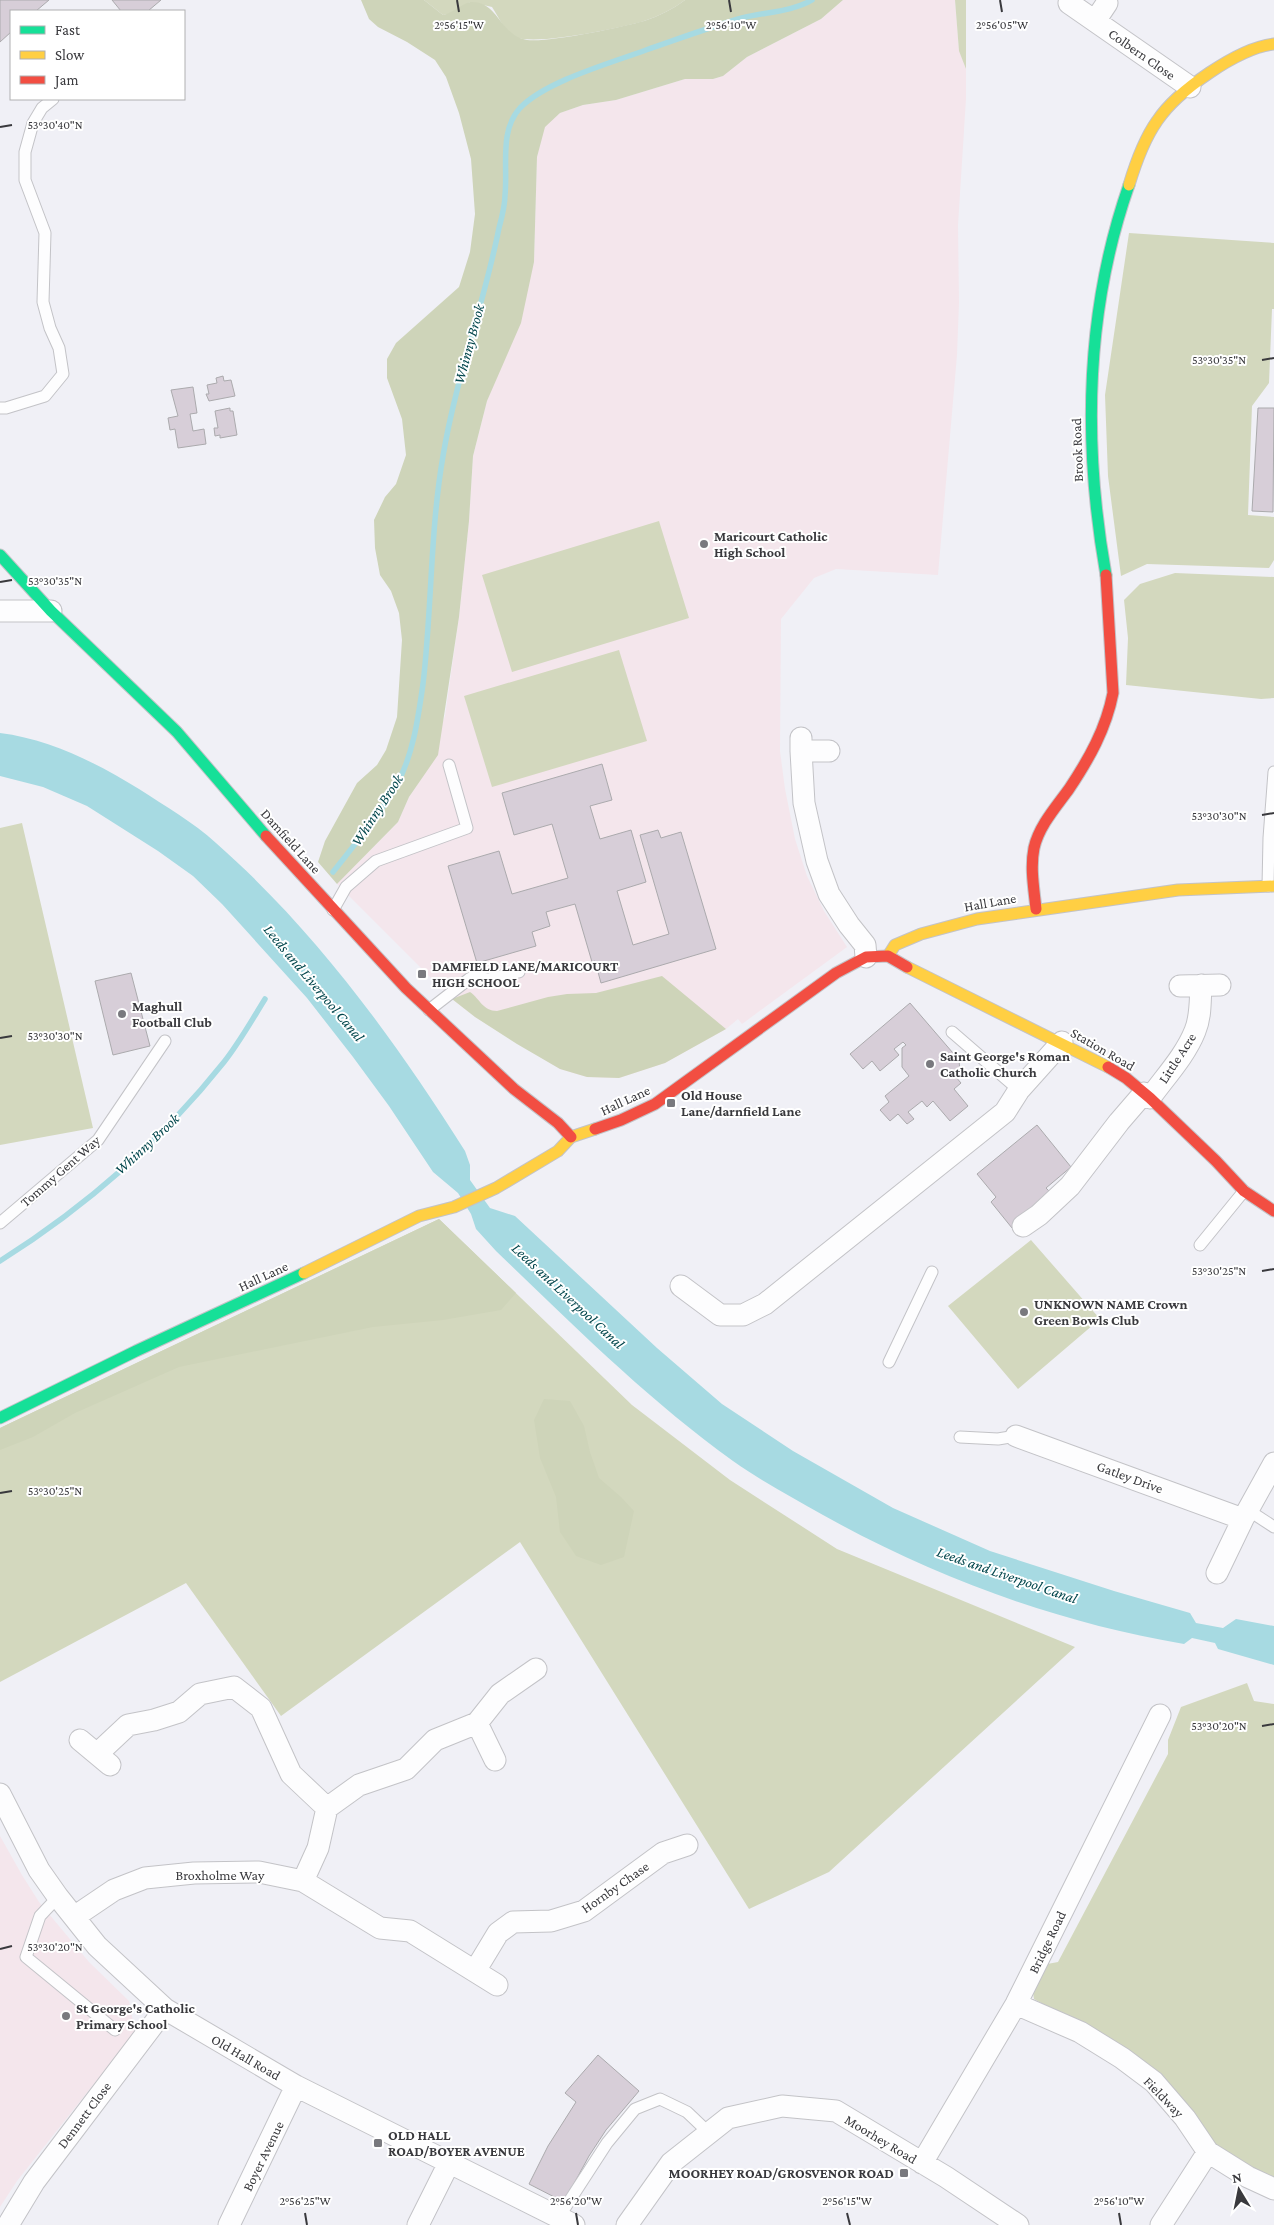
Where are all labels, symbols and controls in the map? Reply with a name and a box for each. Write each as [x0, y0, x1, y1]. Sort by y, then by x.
legend [10, 10, 185, 100]
text: 2°56'15"W [434, 18, 484, 32]
text: 2°56'10"W [706, 18, 756, 32]
text: 2°56'05"W [976, 18, 1028, 32]
text: Fast [55, 22, 81, 38]
street label: Colbern Close [1106, 25, 1178, 83]
text: Slow [55, 47, 85, 63]
text: Jam [53, 72, 78, 89]
text: 53°30'40"N [27, 118, 83, 132]
water label: Whinny Brook [451, 301, 489, 386]
text: 53°30'35"N [1192, 353, 1246, 367]
street label: Brook Road [1068, 417, 1086, 482]
place label: Maricourt Catholic High School [714, 528, 828, 560]
marker: Maricourt Catholic High School [698, 538, 710, 550]
text: 53°30'35"N [28, 574, 82, 588]
water label: Whinny Brook [348, 770, 408, 849]
street label: Damfield Lane [258, 805, 324, 877]
text: 53°30'30"N [1191, 809, 1247, 823]
street label: Hall Lane [963, 890, 1017, 914]
water label: Leeds and Liverpool Canal [260, 922, 368, 1045]
place label: DAMFIELD LANE/MARICOURT HIGH SCHOOL [432, 958, 619, 990]
marker: DAMFIELD LANE/MARICOURT HIGH SCHOOL [416, 968, 428, 980]
place label: Maghull Football Club [132, 998, 212, 1030]
marker: Maghull Football Club [116, 1008, 128, 1020]
street label: Station Road [1068, 1024, 1138, 1074]
text: 53°30'30"N [27, 1029, 83, 1043]
street label: Little Acre [1155, 1030, 1199, 1086]
place label: Saint George's Roman Catholic Church [940, 1048, 1070, 1080]
marker: Saint George's Roman Catholic Church [924, 1058, 936, 1070]
street label: Hall Lane [598, 1082, 652, 1118]
place label: Old House Lane/darnfield Lane [681, 1087, 801, 1119]
marker: Old House Lane/darnfield Lane [665, 1097, 677, 1109]
water label: Whinny Brook [112, 1109, 184, 1178]
street label: Tommy Gent Way [17, 1132, 104, 1210]
water label: Leeds and Liverpool Canal [508, 1240, 627, 1353]
street label: Hall Lane [236, 1258, 290, 1294]
text: 53°30'25"N [1192, 1264, 1246, 1278]
place label: UNKNOWN NAME Crown Green Bowls Club [1034, 1296, 1187, 1328]
marker: UNKNOWN NAME Crown Green Bowls Club [1018, 1306, 1030, 1318]
street label: Gatley Drive [1095, 1458, 1165, 1496]
text: 53°30'25"N [28, 1484, 82, 1498]
water label: Leeds and Liverpool Canal [935, 1543, 1079, 1608]
text: 53°30'20"N [1191, 1719, 1247, 1733]
street label: Hornby Chase [578, 1858, 652, 1916]
street label: Broxholme Way [176, 1867, 265, 1883]
street label: Bridge Road [1025, 1908, 1069, 1976]
text: 53°30'20"N [27, 1940, 83, 1954]
place label: St George's Catholic Primary School [76, 2000, 195, 2032]
marker: St George's Catholic Primary School [60, 2010, 72, 2022]
street label: Old Hall Road [209, 2031, 284, 2084]
street label: Fieldway [1141, 2073, 1188, 2121]
street label: Dennett Close [54, 2079, 114, 2151]
street label: Moorhey Road [842, 2111, 921, 2167]
street label: Boyer Avenue [239, 2118, 287, 2194]
place label: OLD HALL ROAD/BOYER AVENUE [388, 2127, 525, 2159]
marker: OLD HALL ROAD/BOYER AVENUE [372, 2137, 384, 2149]
place label: MOORHEY ROAD/GROSVENOR ROAD [669, 2165, 894, 2181]
north arrow [1214, 2165, 1264, 2215]
marker: MOORHEY ROAD/GROSVENOR ROAD [898, 2167, 910, 2179]
text: N [1231, 2168, 1243, 2186]
text: 2°56'25"W [279, 2194, 331, 2208]
text: 2°56'20"W [550, 2194, 602, 2208]
text: 2°56'15"W [822, 2194, 872, 2208]
text: 2°56'10"W [1094, 2194, 1144, 2208]

